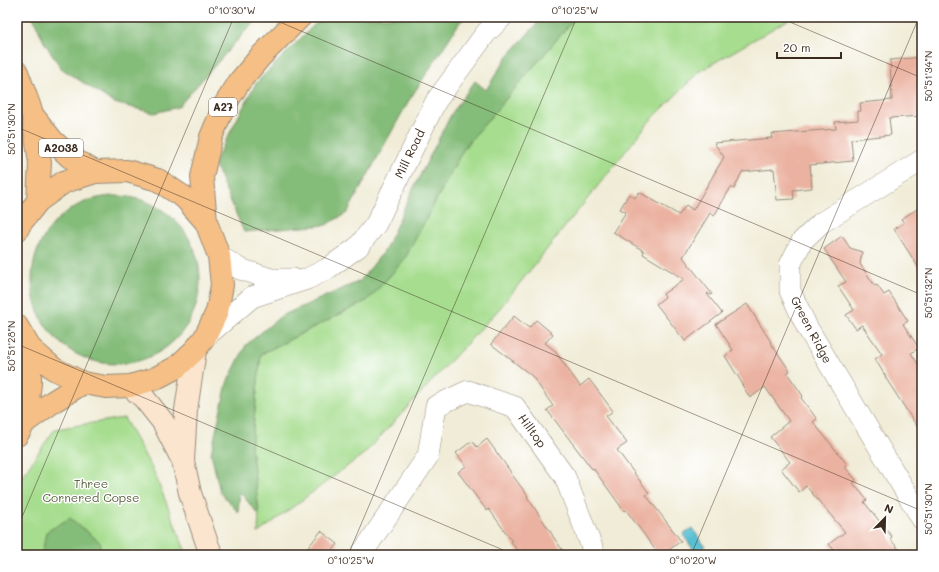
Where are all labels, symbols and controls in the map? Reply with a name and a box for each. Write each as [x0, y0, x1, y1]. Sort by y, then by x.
text: 0°10'30"W [208, 3, 256, 17]
text: 0°10'25"W [552, 3, 599, 17]
scale bar [777, 34, 841, 60]
text: 20 m [783, 39, 811, 55]
text: 50°51'34"N [921, 51, 935, 102]
road number: A27 [209, 98, 237, 116]
text: 50°51'30"N [4, 103, 18, 155]
street label: Mill Road [390, 126, 428, 181]
road number: A2038 [39, 139, 83, 157]
text: 50°51'32"N [921, 268, 935, 318]
street label: Green Ridge [788, 293, 836, 366]
text: 50°51'28"N [4, 321, 18, 371]
street label: Hilltop [515, 410, 550, 451]
park label: Three Cornered Copse [42, 475, 140, 505]
text: 50°51'30"N [921, 483, 935, 535]
north arrow [865, 498, 905, 538]
text: N [882, 500, 896, 517]
text: 0°10'25"W [328, 553, 375, 567]
text: 0°10'20"W [670, 553, 717, 567]

